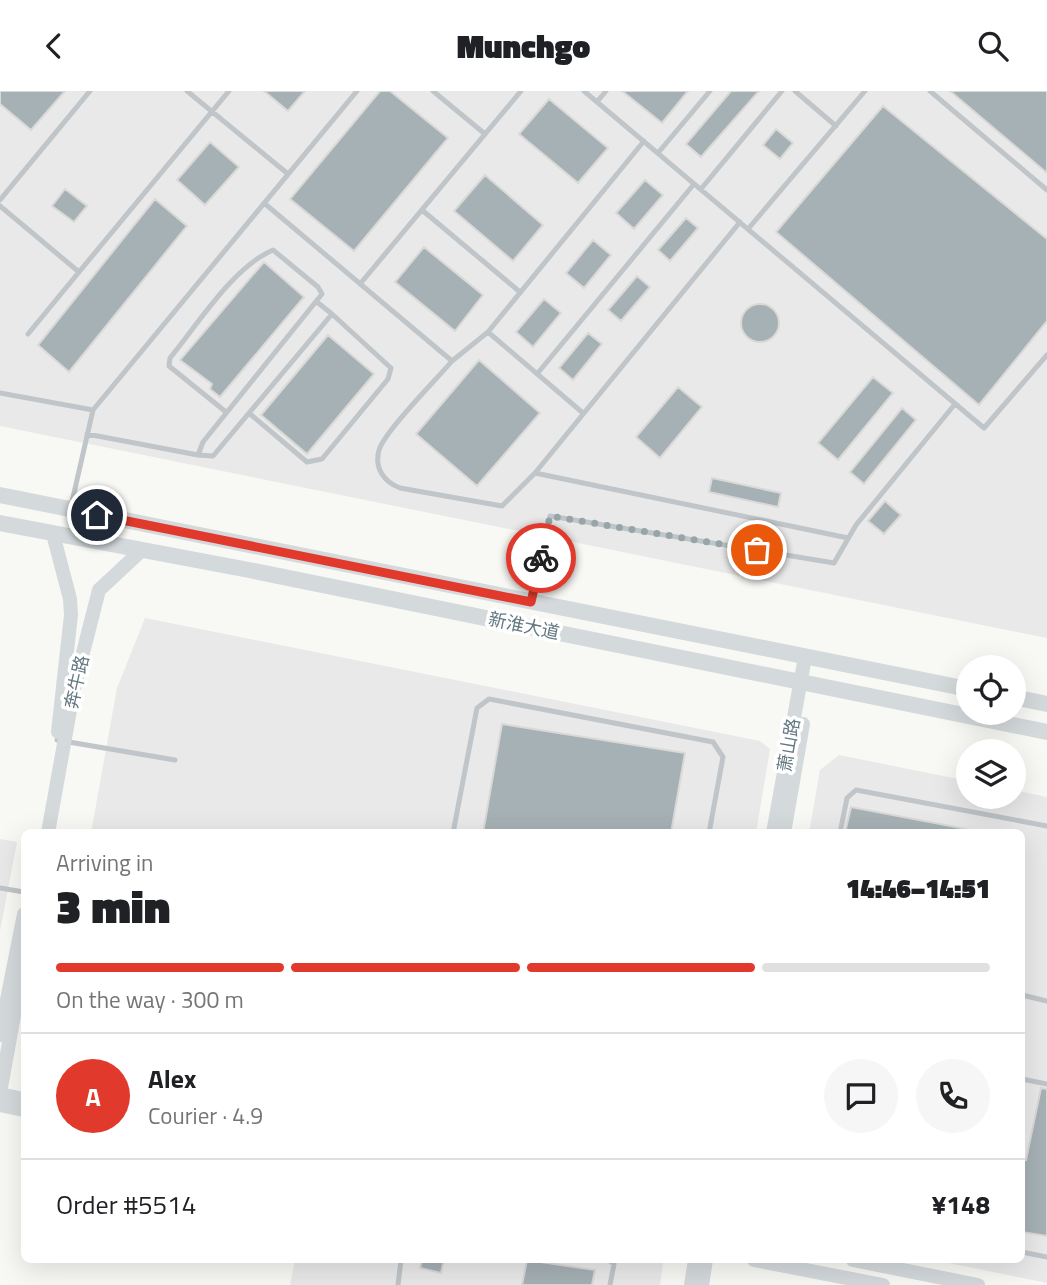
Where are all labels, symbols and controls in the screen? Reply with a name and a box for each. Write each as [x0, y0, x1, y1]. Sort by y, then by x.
text: Munchgo [457, 22, 590, 70]
icon: back [35, 27, 73, 65]
icon: search [974, 27, 1012, 65]
pin [67, 485, 127, 545]
icon: home [78, 496, 116, 534]
pin [727, 520, 787, 580]
courier [506, 523, 576, 593]
icon: bag [738, 531, 776, 569]
icon: bike [522, 539, 560, 577]
street label: 新淮大道 [486, 605, 562, 646]
street label: 奔牛路 [57, 653, 96, 711]
map controls [956, 655, 1026, 809]
button: locate [956, 655, 1026, 725]
street label: 萧山路 [771, 716, 806, 774]
button: layers [956, 739, 1026, 809]
text: Arriving in [56, 845, 153, 880]
text: 14:46–14:51 [846, 869, 990, 908]
text: 3 min [56, 871, 170, 941]
text: On the way · 300 m [56, 982, 244, 1017]
text: Alex [148, 1059, 196, 1098]
button: chat [824, 1059, 898, 1133]
button: phone [916, 1059, 990, 1133]
text: A [85, 1077, 101, 1116]
text: Courier · 4.9 [148, 1098, 263, 1133]
text: Order #5514 [56, 1185, 196, 1224]
text: ¥148 [932, 1185, 990, 1224]

